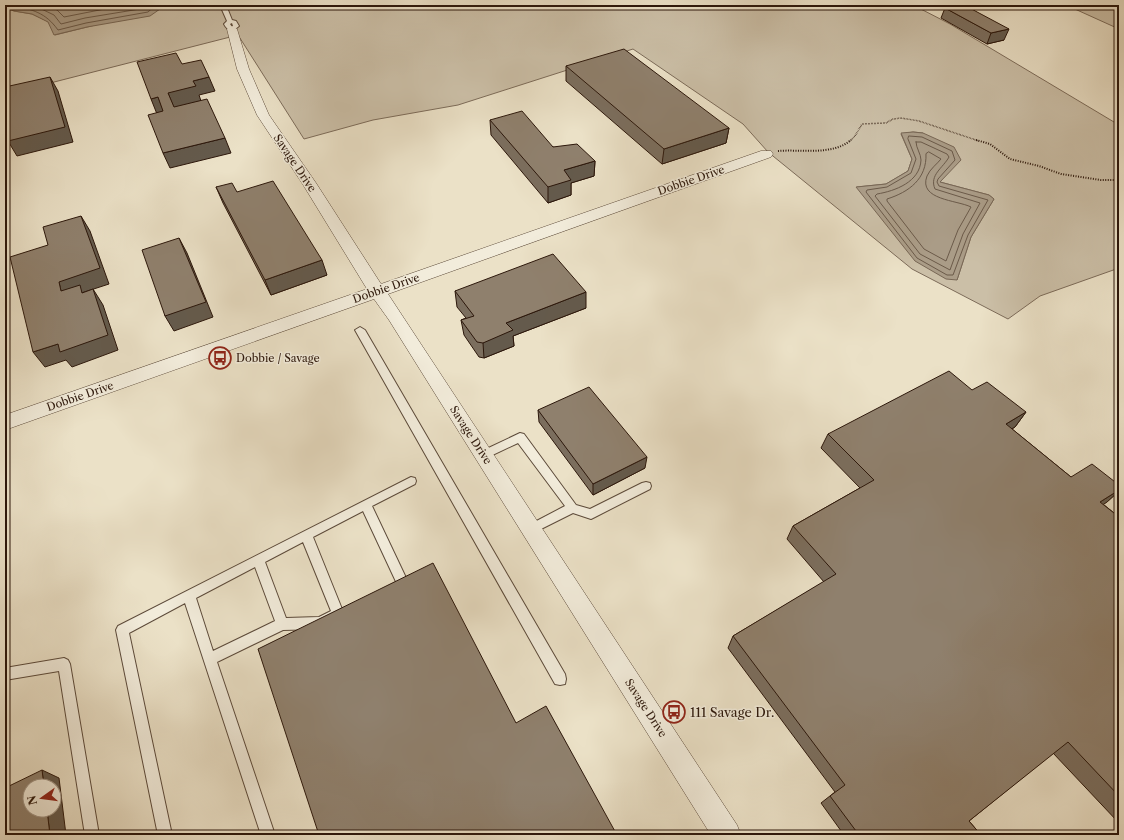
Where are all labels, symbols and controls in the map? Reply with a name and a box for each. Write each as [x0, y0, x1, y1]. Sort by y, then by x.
street label: Savage Drive [270, 131, 320, 195]
street label: Dobbie Drive [656, 162, 726, 198]
street label: Dobbie Drive [351, 270, 421, 306]
bus stop icon: Dobbie / Savage [207, 345, 233, 371]
place label: Dobbie / Savage [236, 351, 320, 365]
street label: Dobbie Drive [45, 378, 115, 414]
street label: Savage Drive [447, 403, 495, 467]
street label: Savage Drive [622, 676, 670, 740]
bus stop icon: 111 Savage Dr. [661, 699, 687, 725]
place label: 111 Savage Dr. [690, 704, 774, 720]
north arrow [22, 778, 62, 818]
text: N [24, 794, 40, 807]

